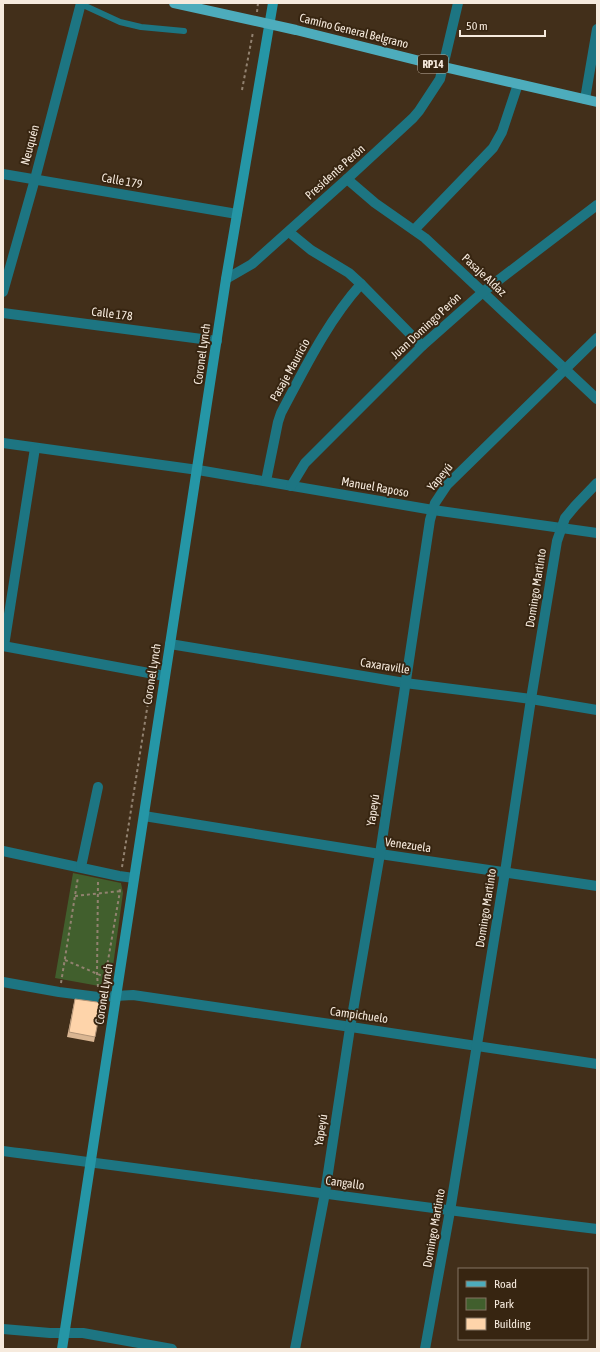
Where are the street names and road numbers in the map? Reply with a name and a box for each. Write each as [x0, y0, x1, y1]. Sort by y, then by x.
street label: Camino General Belgrano [298, 11, 410, 51]
road number: RP14 [418, 55, 448, 73]
street label: Neuquén [18, 123, 42, 167]
street label: Presidente Perón [302, 142, 368, 202]
street label: Calle 179 [100, 171, 144, 192]
street label: Pasaje Aldaz [459, 251, 510, 299]
street label: Juan Domingo Perón [388, 290, 464, 362]
street label: Calle 178 [91, 305, 134, 324]
street label: Coronel Lynch [191, 323, 213, 385]
street label: Pasaje Mauricio [267, 336, 313, 404]
street label: Yapeyú [424, 460, 456, 494]
street label: Manuel Raposo [340, 474, 410, 500]
street label: Domingo Martinto [523, 547, 549, 629]
street label: Coronel Lynch [140, 642, 164, 706]
street label: Caxaraville [359, 655, 411, 677]
street label: Yapeyú [364, 793, 382, 827]
street label: Venezuela [384, 835, 432, 855]
street label: Domingo Martinto [473, 867, 499, 949]
street label: Coronel Lynch [92, 962, 116, 1026]
street label: Campichuelo [329, 1004, 389, 1026]
street label: Yapeyú [312, 1113, 330, 1147]
street label: Cangallo [325, 1173, 366, 1193]
street label: Domingo Martinto [420, 1187, 448, 1269]

